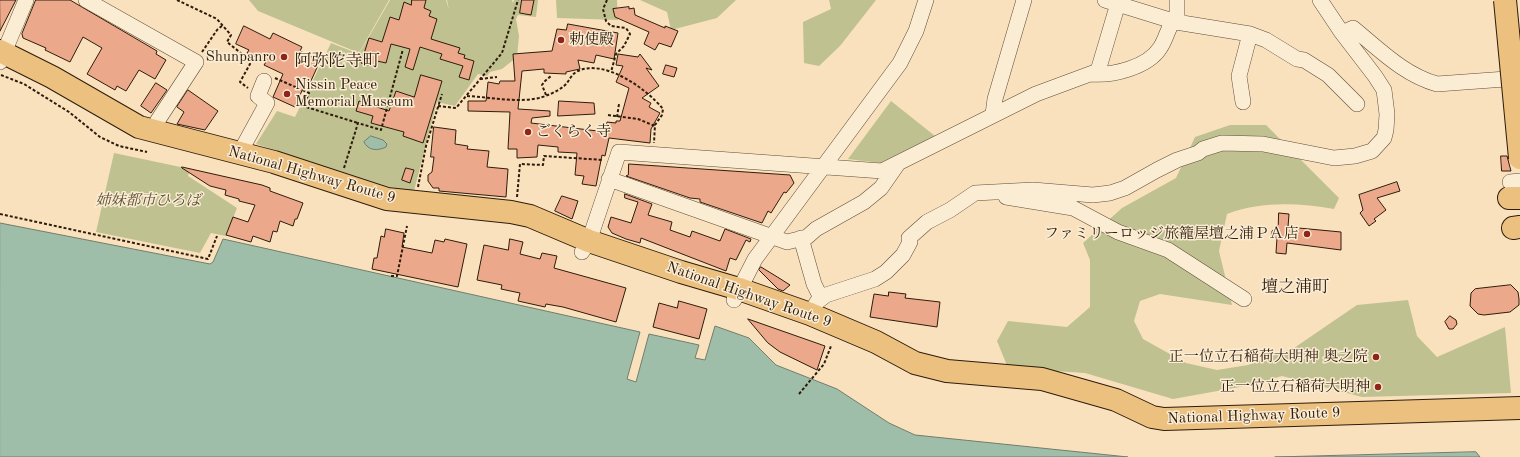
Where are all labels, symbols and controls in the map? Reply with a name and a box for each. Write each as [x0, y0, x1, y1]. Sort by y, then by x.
place label: 勅使殿 [569, 31, 614, 49]
marker: 勅使殿 [556, 35, 566, 45]
place label: Shunpanro [206, 48, 276, 66]
marker: Shunpanro [279, 52, 289, 62]
district label: 阿弥陀寺町 [295, 52, 379, 72]
place label: Nissin Peace Memorial Museum [295, 76, 414, 111]
marker: Nissin Peace Memorial Museum [282, 89, 292, 99]
place label: ごくらく寺 [536, 123, 611, 141]
marker: ごくらく寺 [523, 127, 533, 137]
street label: National Highway Route 9 [226, 142, 398, 208]
park label: 姉妹都市ひろば [96, 192, 200, 210]
place label: ファミリーロッジ旅籠屋壇之浦ＰＡ店 [1044, 225, 1299, 243]
marker: ファミリーロッジ旅籠屋壇之浦ＰＡ店 [1302, 229, 1312, 239]
street label: National Highway Route 9 [664, 258, 834, 332]
district label: 壇之浦町 [1261, 278, 1329, 298]
place label: 正一位立石稲荷大明神 奥之院 [1169, 348, 1368, 366]
marker: 正一位立石稲荷大明神 奥之院 [1371, 352, 1381, 362]
place label: 正一位立石稲荷大明神 [1220, 378, 1370, 396]
marker: 正一位立石稲荷大明神 [1373, 382, 1383, 392]
street label: National Highway Route 9 [1167, 404, 1341, 428]

